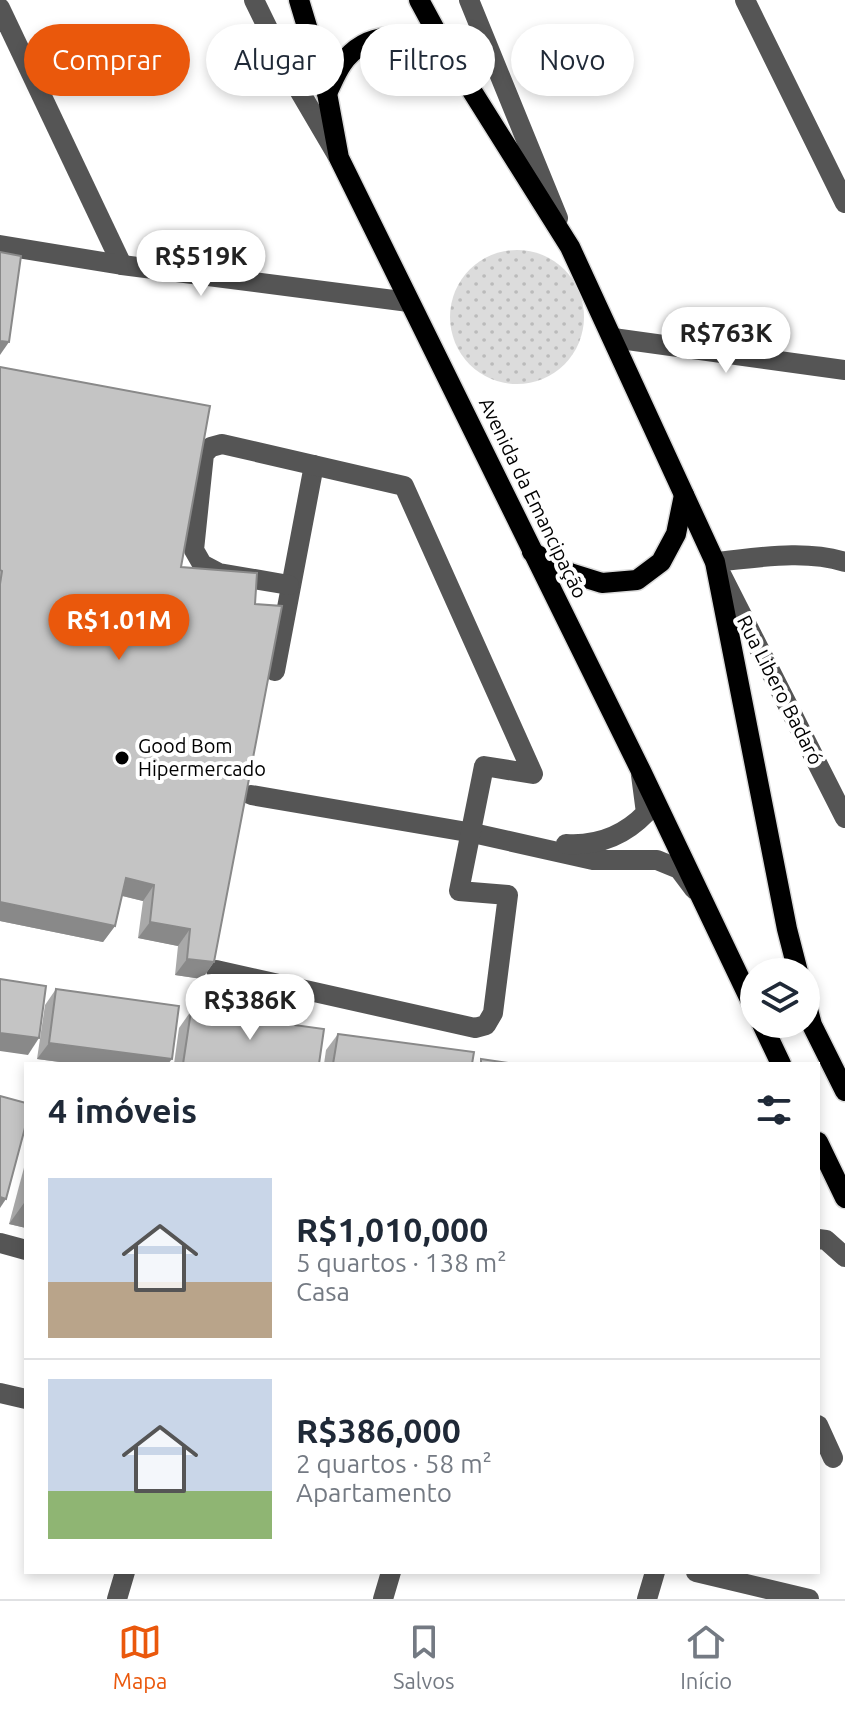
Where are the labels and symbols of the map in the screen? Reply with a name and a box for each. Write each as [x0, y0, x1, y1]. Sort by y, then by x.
pin: R$519K [136, 230, 266, 298]
pin: R$763K [661, 307, 791, 375]
street label: Avenida da Emancipação [475, 394, 592, 602]
pin: R$1.01M [45, 594, 193, 662]
street label: Rua Libero Badaró [733, 611, 828, 768]
place label: Good Bom Hipermercado [138, 734, 266, 780]
marker: Good Bom Hipermercado [113, 749, 131, 767]
pin: R$386K [185, 974, 315, 1042]

